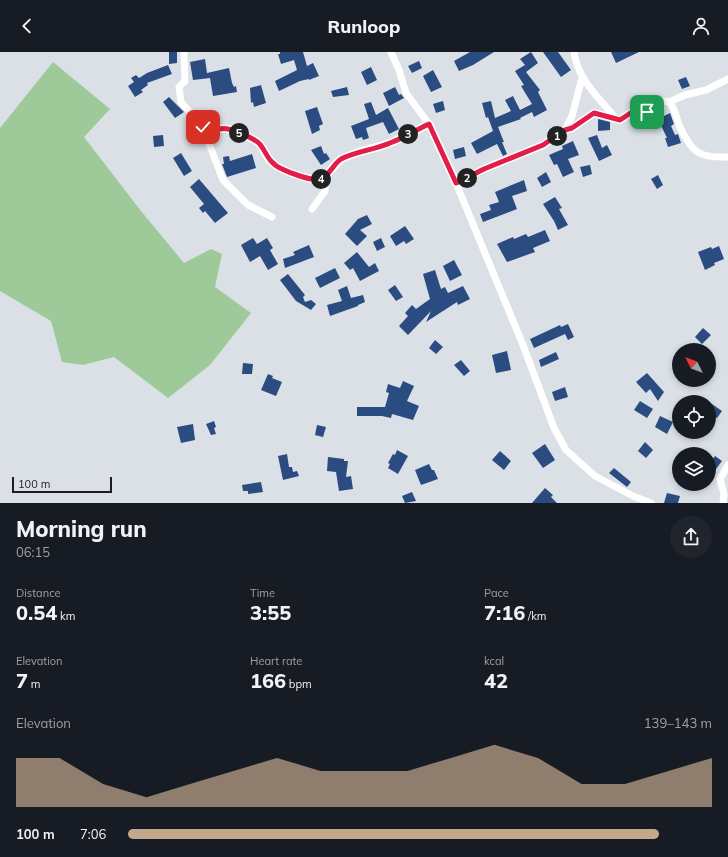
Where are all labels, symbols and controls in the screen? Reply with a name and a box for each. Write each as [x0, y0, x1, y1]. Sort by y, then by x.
icon: back [16, 15, 38, 37]
text: Runloop [328, 15, 400, 38]
icon: person [690, 15, 712, 37]
pin [630, 95, 664, 129]
icon: arrive [636, 101, 658, 123]
pin [186, 110, 220, 144]
icon: check [192, 116, 214, 138]
pin: 5 [229, 123, 249, 143]
pin: 3 [398, 124, 418, 144]
text: 5 [236, 126, 242, 140]
pin: 1 [547, 126, 567, 146]
text: 3 [405, 127, 411, 141]
text: 1 [554, 129, 560, 143]
pin: 2 [457, 168, 477, 188]
pin: 4 [311, 169, 331, 189]
text: 2 [464, 171, 470, 185]
text: 4 [318, 172, 324, 186]
north arrow [672, 343, 716, 387]
map controls [672, 343, 716, 491]
button: locate [672, 395, 716, 439]
button: layers [672, 447, 716, 491]
scale bar [12, 475, 112, 494]
text: 100 m [18, 477, 50, 491]
text: Morning run [16, 515, 147, 543]
button: share [670, 516, 712, 558]
text: 06:15 [16, 544, 50, 560]
text: Distance [16, 586, 60, 600]
text: Time [250, 586, 275, 600]
text: Pace [484, 586, 509, 600]
text: 0.54 [16, 600, 57, 625]
text: 3:55 [250, 600, 291, 625]
text: 7:16 [484, 600, 525, 625]
text: km [57, 609, 75, 623]
text: /km [525, 609, 547, 623]
text: Elevation [16, 654, 63, 668]
text: Heart rate [250, 654, 302, 668]
text: kcal [484, 654, 504, 668]
text: 7 [16, 668, 28, 693]
text: 166 [250, 668, 286, 693]
text: 42 [484, 668, 508, 693]
text: m [28, 677, 41, 691]
text: bpm [286, 677, 312, 691]
text: Elevation [16, 715, 71, 731]
text: 139–143 m [644, 715, 712, 731]
text: 100 m [16, 826, 55, 842]
text: 7:06 [80, 826, 106, 842]

